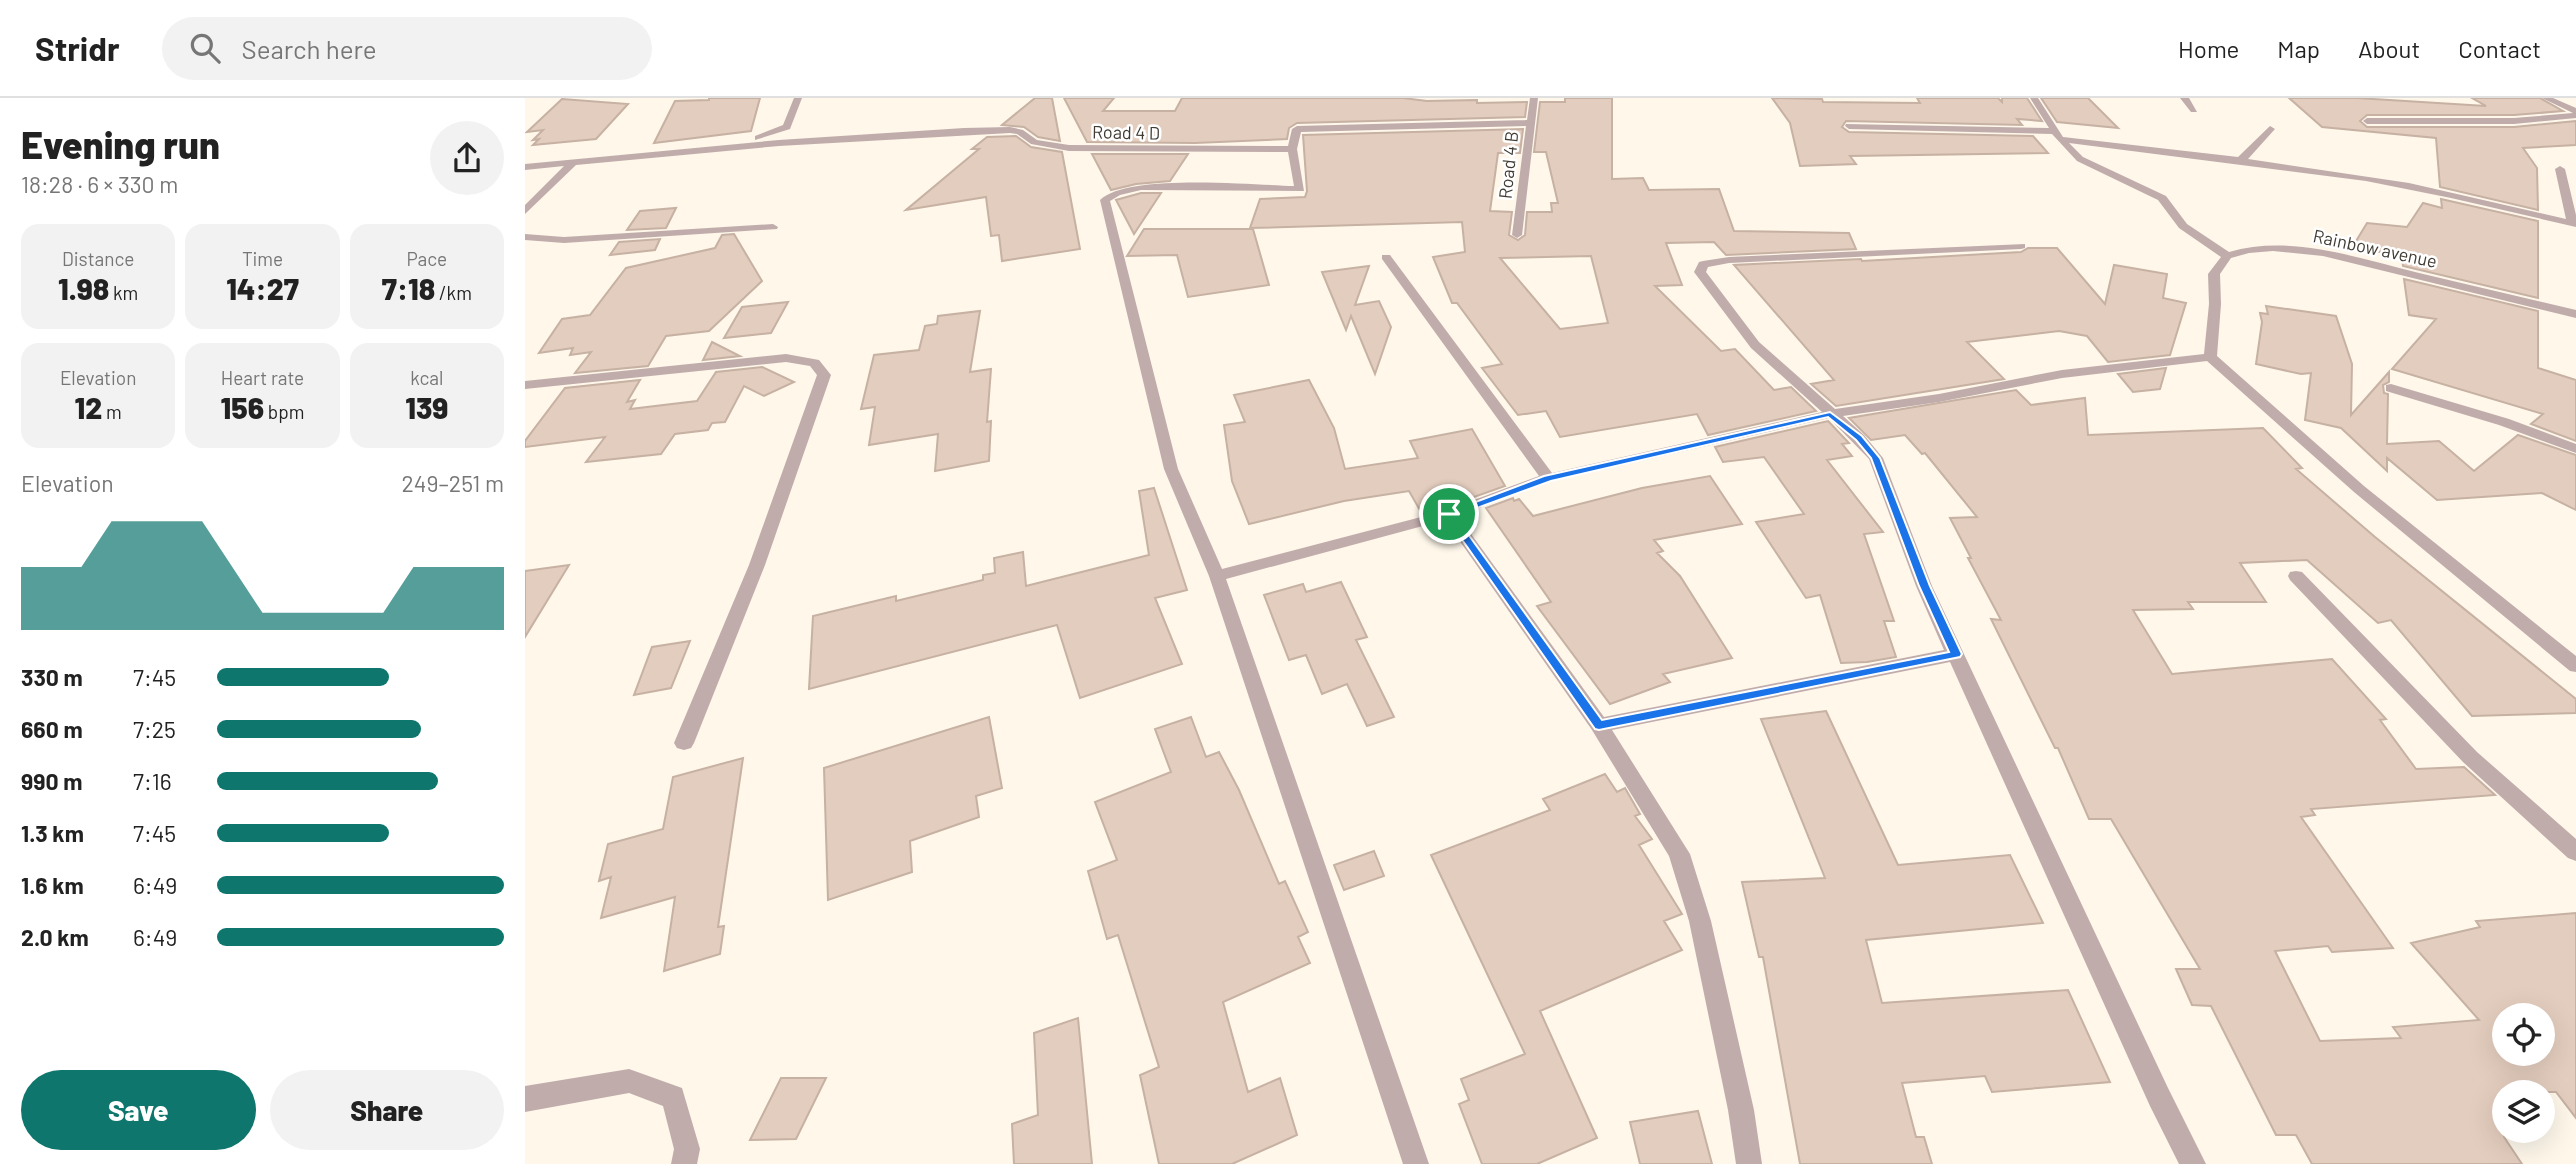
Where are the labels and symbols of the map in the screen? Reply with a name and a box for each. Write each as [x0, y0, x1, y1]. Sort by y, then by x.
street label: Road 4 D [1092, 120, 1160, 144]
street label: Road 4 B [1494, 130, 1523, 200]
street label: Rainbow avenue [2311, 224, 2439, 272]
pin [1419, 484, 1479, 544]

